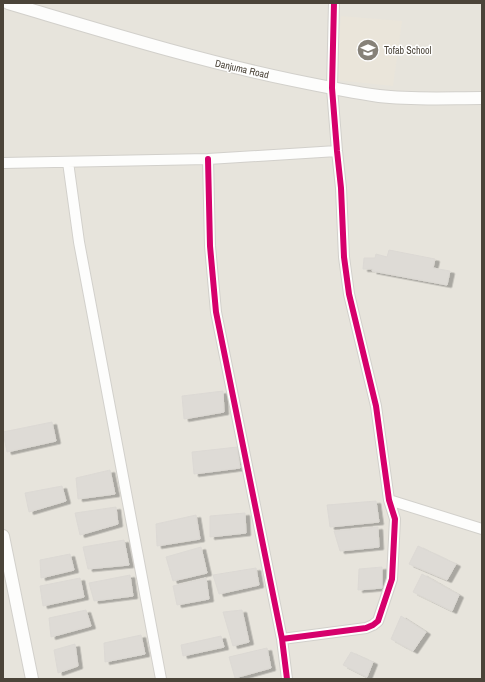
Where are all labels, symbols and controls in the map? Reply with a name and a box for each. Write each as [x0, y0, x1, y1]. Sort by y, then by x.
school or university icon: Tofab School [355, 37, 381, 63]
place label: Tofab School [384, 44, 432, 57]
street label: Danjuma Road [214, 57, 270, 81]

